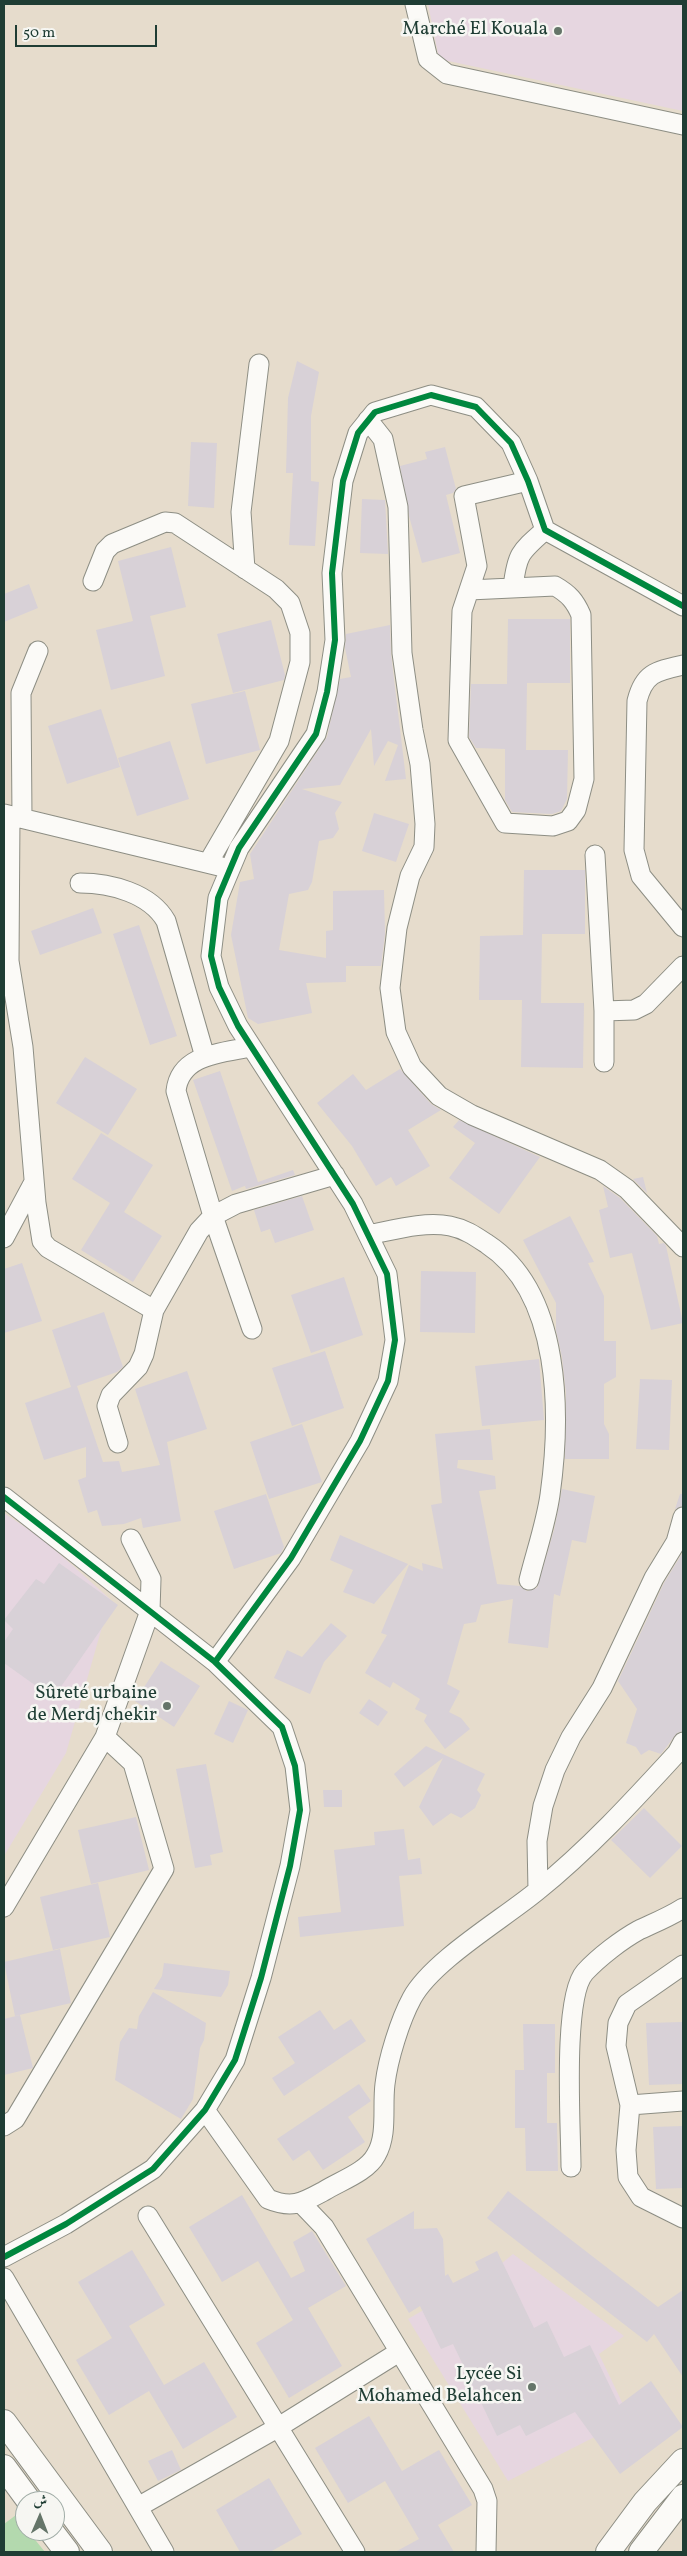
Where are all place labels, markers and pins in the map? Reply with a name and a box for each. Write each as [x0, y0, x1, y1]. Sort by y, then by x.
place label: Marché El Kouala [402, 20, 548, 42]
marker: Marché El Kouala [552, 25, 564, 37]
place label: Sûreté urbaine de Merdj chekir [27, 1684, 157, 1728]
marker: Sûreté urbaine de Merdj chekir [161, 1700, 173, 1712]
place label: Lycée Si Mohamed Belahcen [357, 2365, 522, 2409]
marker: Lycée Si Mohamed Belahcen [526, 2381, 538, 2393]

